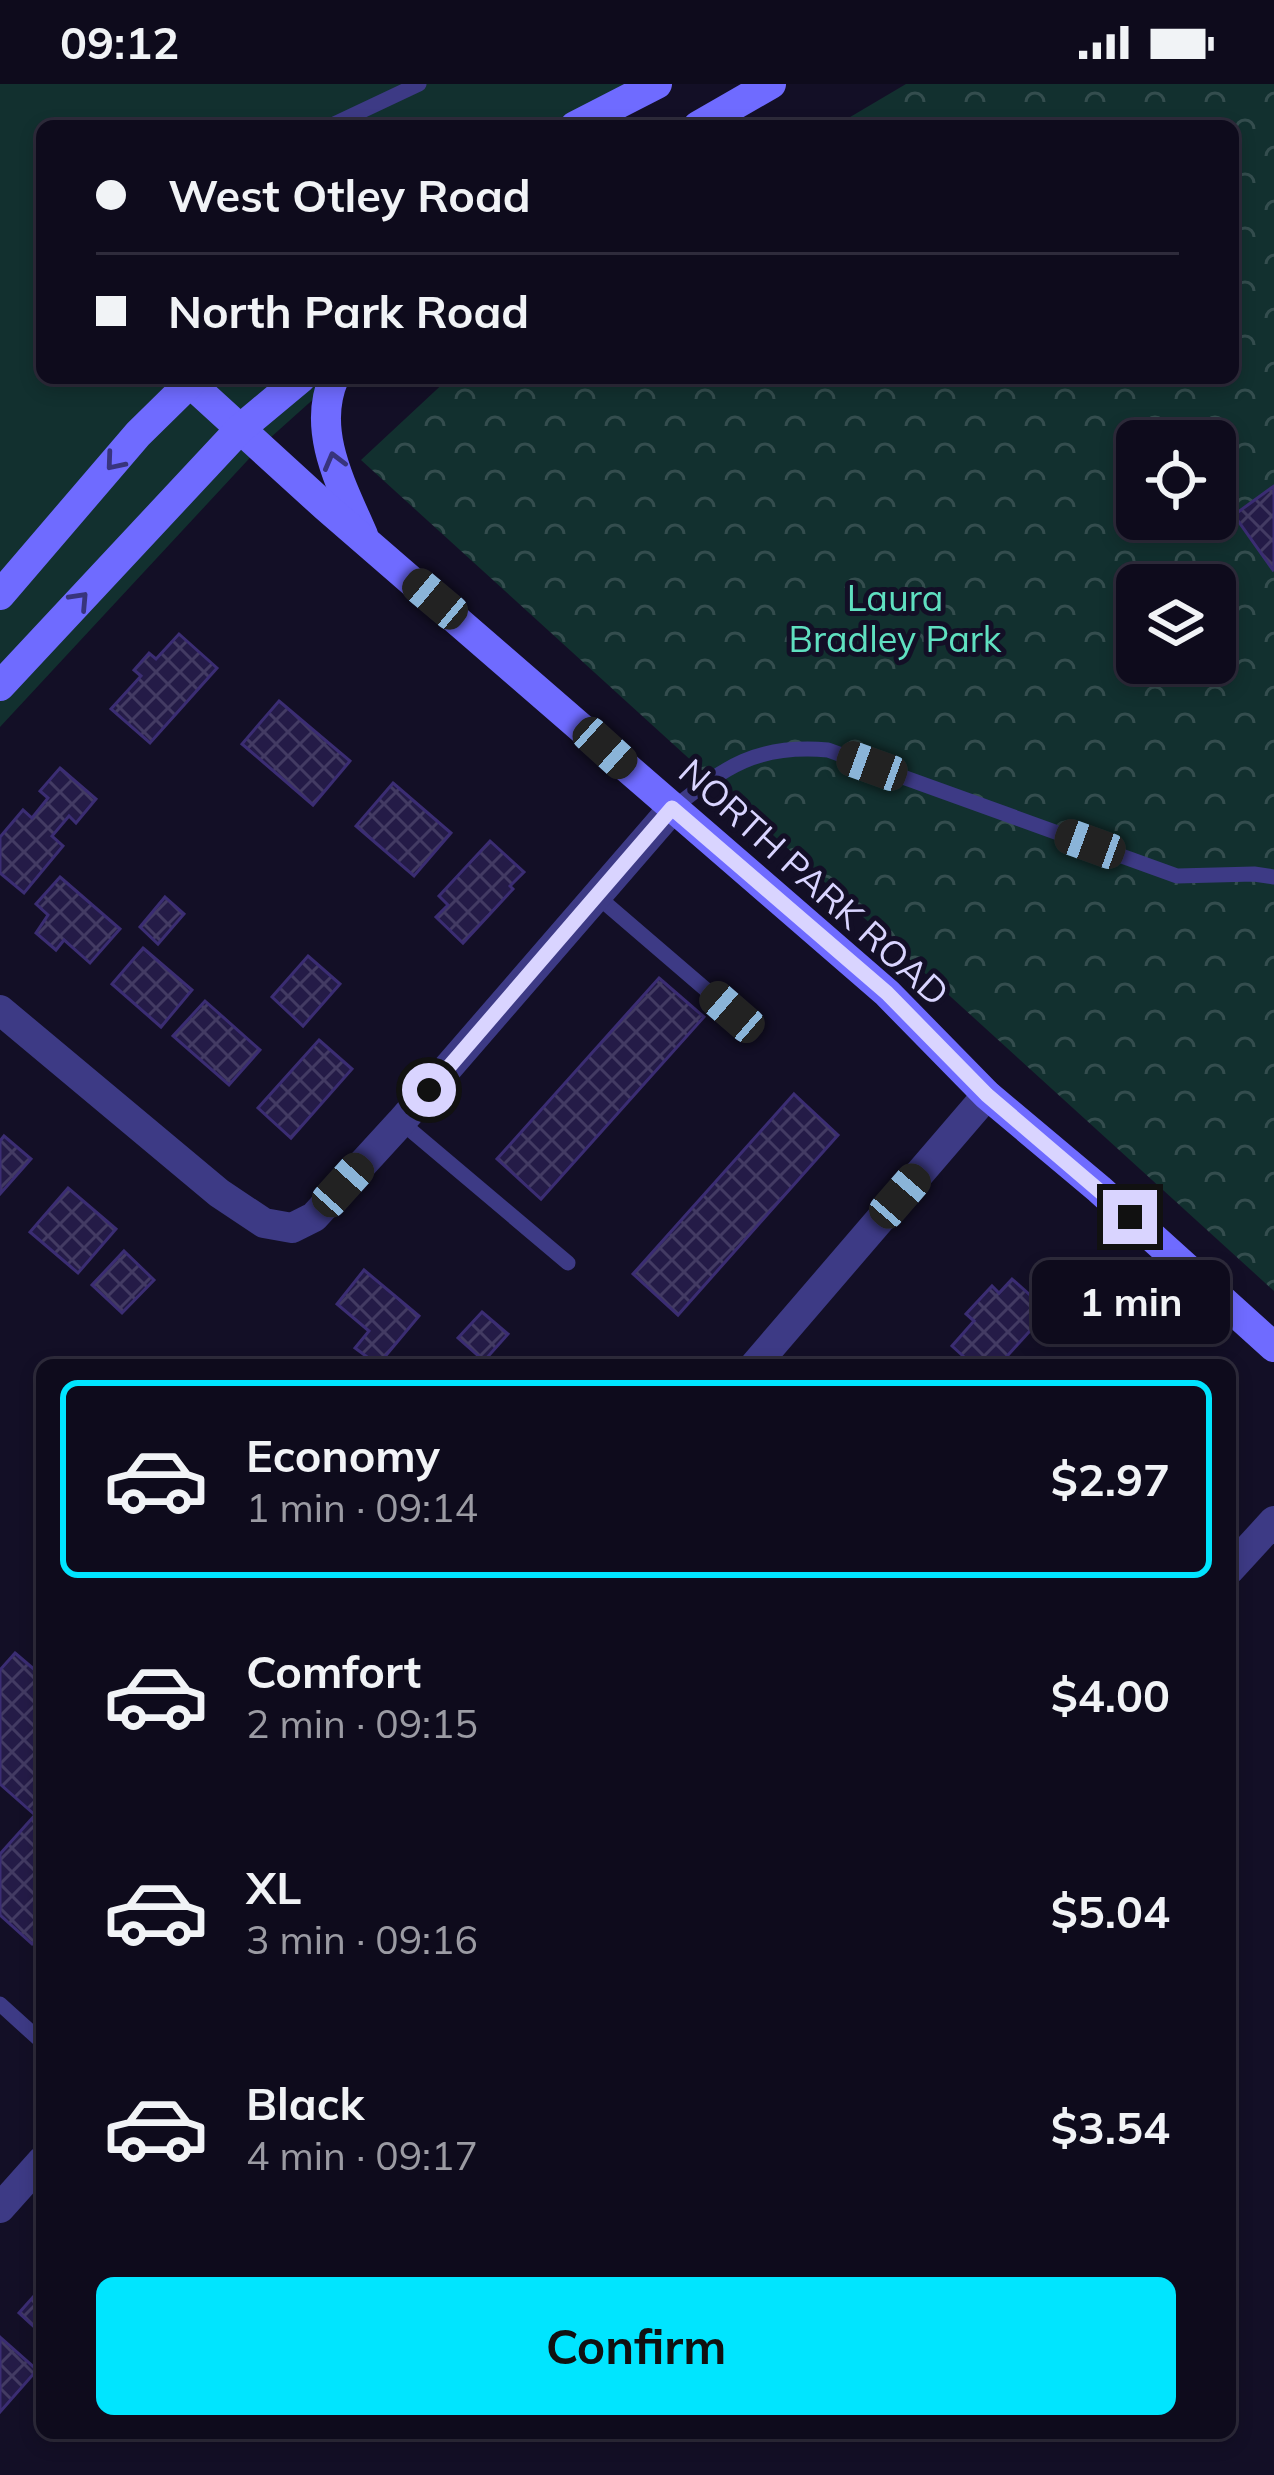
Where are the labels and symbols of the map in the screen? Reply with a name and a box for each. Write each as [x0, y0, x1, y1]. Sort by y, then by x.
one-way arrow [106, 448, 128, 470]
one-way arrow [324, 451, 349, 472]
car [396, 562, 474, 636]
park label: Laura Bradley Park [789, 575, 1002, 661]
one-way arrow [65, 593, 87, 614]
car [566, 711, 644, 785]
car [832, 737, 912, 795]
street label: NORTH PARK ROAD [670, 749, 959, 1015]
car [1050, 815, 1130, 873]
car [693, 975, 771, 1049]
route start [402, 1063, 456, 1117]
car [306, 1146, 380, 1224]
car [863, 1157, 937, 1235]
route end [1103, 1190, 1157, 1244]
callout: 1 min [1031, 1259, 1229, 1343]

